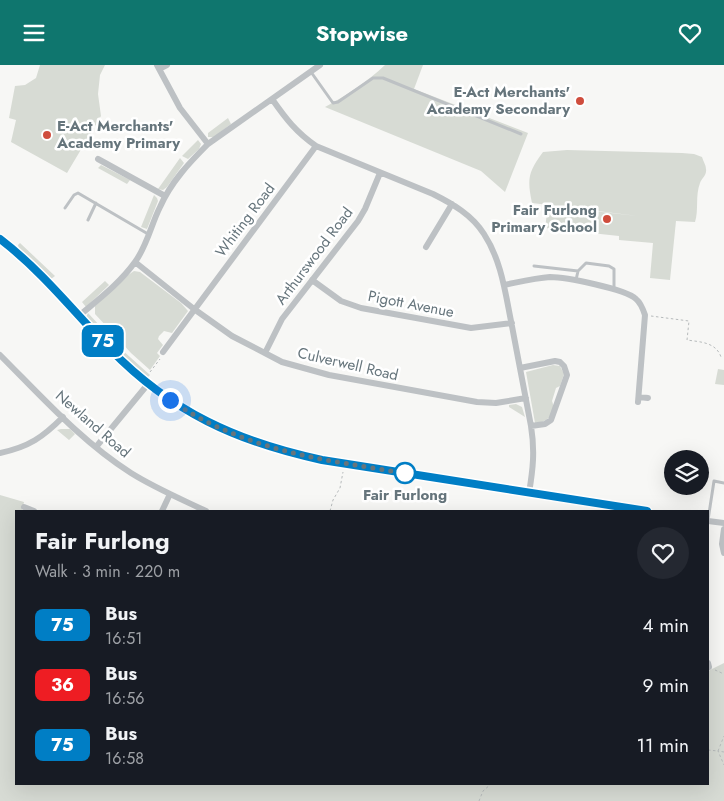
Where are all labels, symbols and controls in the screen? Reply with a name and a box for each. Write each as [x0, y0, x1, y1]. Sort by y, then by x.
text: Stopwise [316, 17, 408, 49]
icon: menu [20, 19, 48, 47]
icon: heart [676, 19, 704, 47]
place label: E-Act Merchants' Academy Secondary [425, 81, 570, 120]
marker: E-Act Merchants' Academy Secondary [574, 95, 586, 107]
place label: E-Act Merchants' Academy Primary [56, 115, 180, 154]
marker: E-Act Merchants' Academy Primary [41, 129, 53, 141]
street label: Whiting Road [210, 178, 280, 262]
place label: Fair Furlong Primary School [491, 199, 597, 238]
street label: Arthurswood Road [270, 203, 358, 309]
marker: Fair Furlong Primary School [601, 213, 613, 225]
street label: Pigott Avenue [366, 285, 456, 323]
line badge: 75 [80, 325, 126, 357]
text: 75 [92, 328, 114, 354]
street label: Culverwell Road [295, 342, 401, 386]
street label: Newland Road [51, 385, 135, 463]
your location [158, 388, 183, 413]
map controls [664, 450, 709, 495]
button: layers [664, 450, 709, 495]
marker: Fair Furlong [394, 462, 416, 484]
place label: Fair Furlong [363, 484, 447, 506]
text: Fair Furlong [35, 523, 170, 558]
button: heart [637, 527, 689, 579]
text: Walk · 3 min · 220 m [35, 560, 180, 583]
text: Bus [105, 600, 137, 627]
text: 75 [51, 612, 74, 638]
text: 4 min [642, 612, 689, 639]
text: 16:51 [105, 627, 142, 650]
text: Bus [105, 660, 137, 687]
text: 36 [51, 672, 74, 698]
text: 9 min [643, 672, 689, 699]
text: 16:56 [105, 687, 144, 710]
text: Bus [105, 720, 137, 747]
text: 75 [51, 732, 74, 758]
text: 11 min [636, 732, 689, 759]
text: 16:58 [105, 747, 144, 770]

